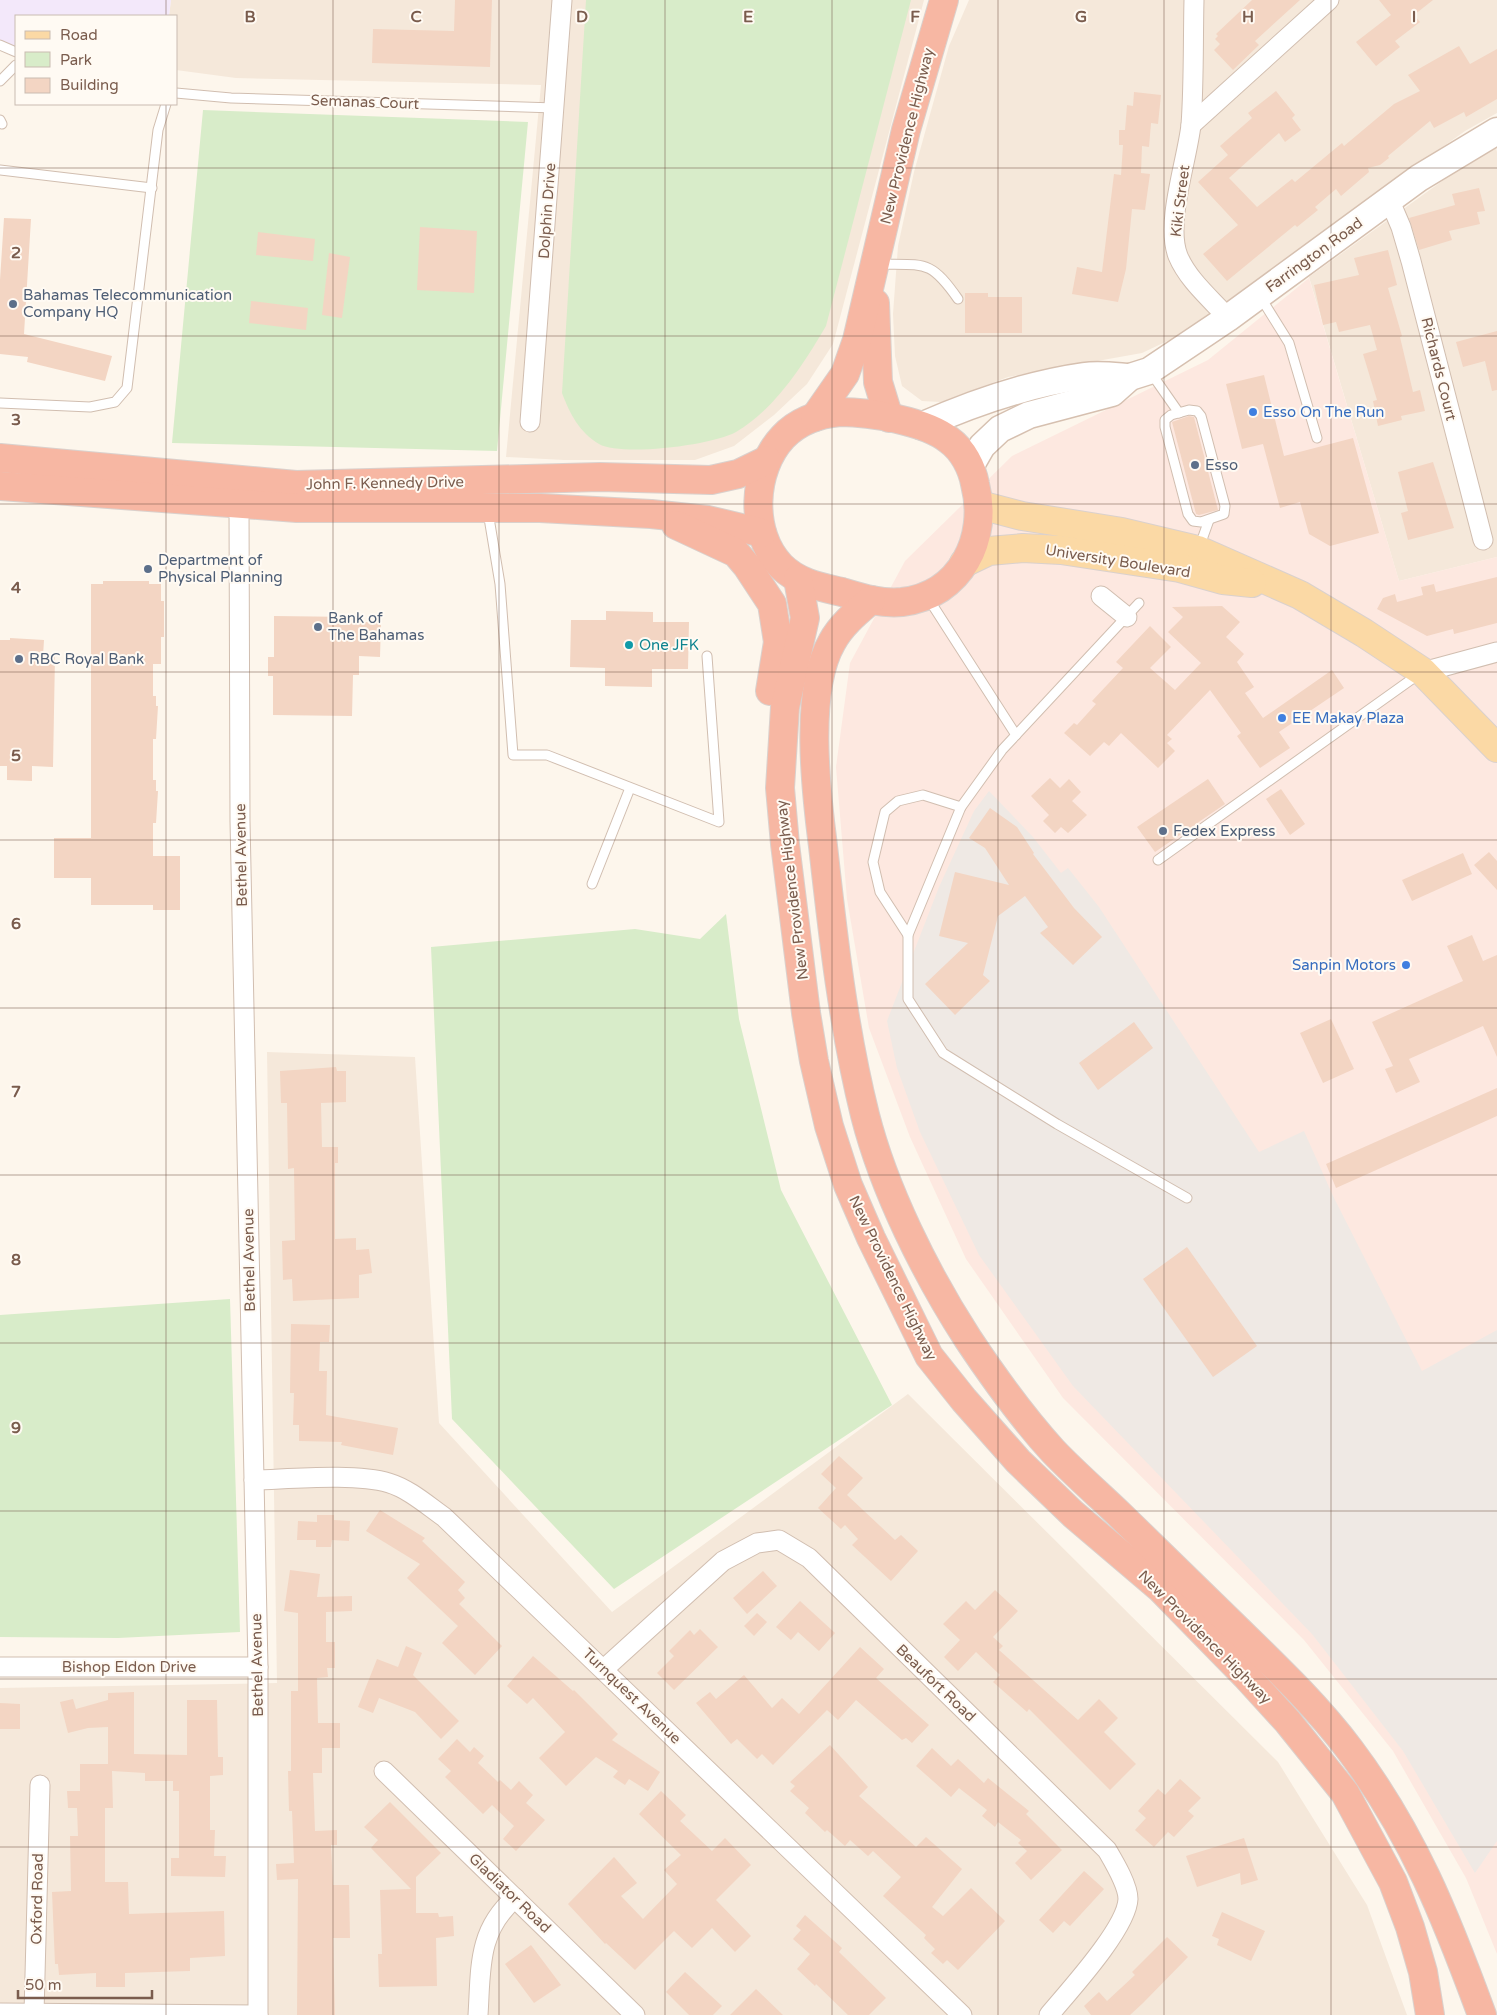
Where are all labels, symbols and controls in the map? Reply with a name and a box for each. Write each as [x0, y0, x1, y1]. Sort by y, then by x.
text: B [244, 7, 256, 27]
text: C [410, 7, 422, 27]
text: D [576, 7, 588, 27]
text: E [743, 7, 753, 27]
text: F [910, 7, 920, 27]
text: G [1075, 7, 1087, 27]
text: H [1242, 7, 1254, 27]
text: I [1412, 7, 1416, 27]
legend [15, 15, 178, 105]
text: Road [60, 26, 98, 44]
street label: New Providence Highway [876, 46, 938, 226]
text: Park [60, 51, 92, 69]
text: Building [60, 76, 119, 94]
street label: Semanas Court [310, 91, 420, 113]
street label: Dolphin Drive [535, 162, 559, 260]
street label: Kiki Street [1167, 164, 1193, 238]
street label: Farrington Road [1262, 214, 1366, 296]
text: 2 [11, 243, 21, 263]
place label: Bahamas Telecommunication Company HQ [23, 286, 232, 321]
marker: Bahamas Telecommunication Company HQ [7, 298, 19, 310]
street label: Richards Court [1417, 315, 1461, 423]
place label: Esso On The Run [1263, 403, 1385, 421]
marker: Esso On The Run [1247, 406, 1259, 418]
text: 3 [11, 410, 21, 430]
place label: Esso [1205, 456, 1238, 474]
marker: Esso [1189, 459, 1201, 471]
street label: John F. Kennedy Drive [306, 473, 464, 493]
street label: University Boulevard [1044, 541, 1192, 581]
place label: Department of Physical Planning [158, 551, 283, 586]
marker: Department of Physical Planning [142, 563, 154, 575]
text: 4 [11, 578, 21, 598]
place label: Bank of The Bahamas [328, 609, 424, 644]
marker: Bank of The Bahamas [312, 621, 324, 633]
place label: One JFK [639, 636, 699, 654]
marker: One JFK [623, 639, 635, 651]
place label: RBC Royal Bank [29, 650, 144, 668]
marker: RBC Royal Bank [13, 653, 25, 665]
place label: EE Makay Plaza [1292, 709, 1404, 727]
marker: EE Makay Plaza [1276, 712, 1288, 724]
text: 5 [11, 746, 21, 766]
street label: New Providence Highway [772, 799, 812, 981]
street label: Bethel Avenue [231, 803, 251, 907]
place label: Fedex Express [1173, 822, 1275, 840]
marker: Fedex Express [1157, 825, 1169, 837]
text: 6 [11, 914, 21, 934]
place label: Sanpin Motors [1292, 956, 1396, 974]
marker: Sanpin Motors [1400, 959, 1412, 971]
text: 7 [11, 1082, 21, 1102]
street label: New Providence Highway [845, 1193, 941, 1363]
street label: Bethel Avenue [239, 1208, 259, 1312]
text: 8 [11, 1250, 21, 1270]
text: 9 [11, 1418, 21, 1438]
street label: New Providence Highway [1135, 1567, 1275, 1707]
street label: Bethel Avenue [247, 1613, 267, 1717]
street label: Beaufort Road [892, 1640, 980, 1726]
street label: Turnquest Avenue [579, 1644, 685, 1748]
street label: Bishop Eldon Drive [62, 1658, 196, 1676]
street label: Gladiator Road [465, 1849, 555, 1937]
street label: Oxford Road [27, 1853, 47, 1945]
scale bar [18, 1968, 151, 2000]
text: 50 m [25, 1976, 62, 1994]

